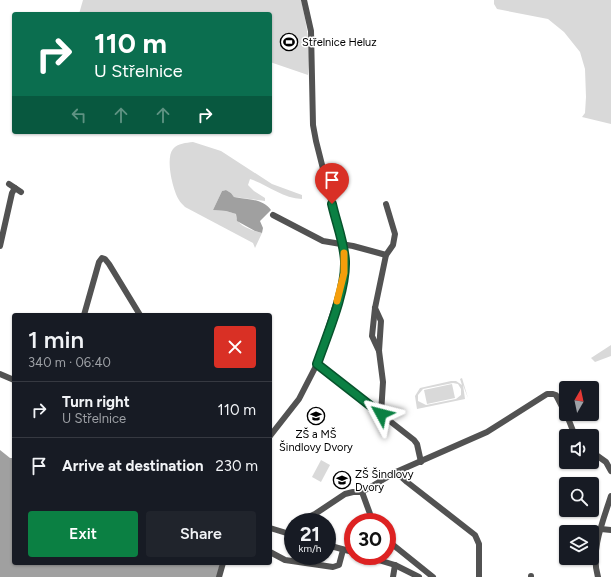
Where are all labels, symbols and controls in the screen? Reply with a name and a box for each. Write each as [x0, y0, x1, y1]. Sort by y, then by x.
text: 110 m [94, 26, 167, 60]
icon: right [28, 28, 80, 80]
sports icon: Střelnice Heluz [279, 32, 299, 52]
place label: Střelnice Heluz [302, 36, 377, 49]
text: U Střelnice [94, 60, 183, 82]
icon: left [68, 104, 90, 126]
icon: ahead [110, 104, 132, 126]
icon: ahead [152, 104, 174, 126]
icon: right [194, 104, 216, 126]
pin [315, 163, 349, 204]
icon: arrive [321, 169, 343, 191]
text: 1 min [28, 325, 84, 354]
button: close [214, 326, 256, 368]
text: 340 m · 06:40 [28, 355, 111, 370]
north arrow [559, 381, 599, 421]
map controls [559, 381, 599, 565]
text: Turn right [62, 393, 130, 411]
position arrow [360, 393, 402, 435]
icon: right [28, 399, 50, 421]
text: 110 m [218, 401, 256, 419]
school or university icon: ZŠ a MŠ Šindlovy Dvory [306, 406, 326, 426]
text: U Střelnice [62, 411, 126, 426]
place label: ZŠ a MŠ Šindlovy Dvory [279, 427, 353, 454]
button: sound [559, 429, 599, 469]
icon: arrive [28, 455, 50, 477]
text: Arrive at destination [62, 457, 203, 475]
text: 230 m [215, 457, 258, 475]
place label: ZŠ Šindlovy Dvory [355, 467, 414, 494]
school or university icon: ZŠ Šindlovy Dvory [332, 470, 352, 490]
button: search [559, 477, 599, 517]
button: Exit [28, 511, 138, 557]
button: Share [146, 511, 256, 557]
speed limit sign: 30 [344, 513, 396, 565]
text: 21 [300, 522, 320, 546]
button: layers [559, 525, 599, 565]
text: km/h [299, 542, 321, 555]

